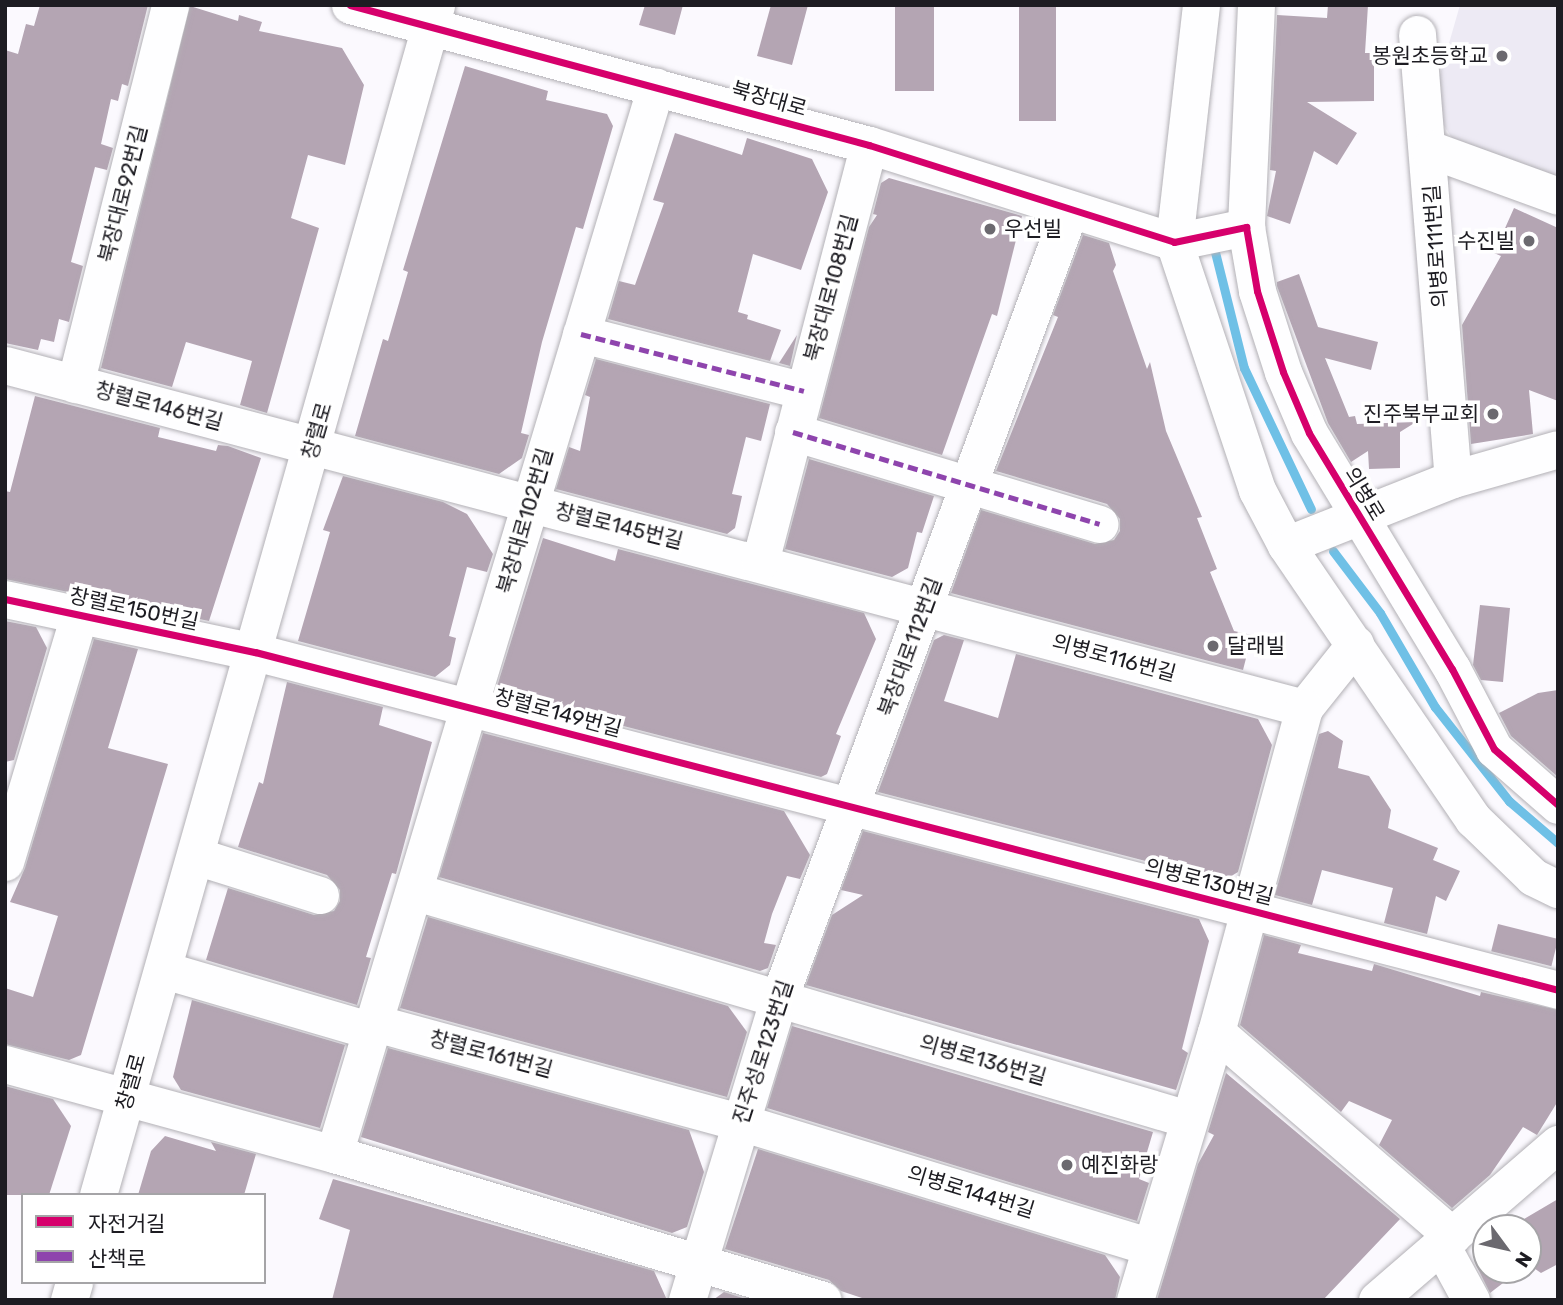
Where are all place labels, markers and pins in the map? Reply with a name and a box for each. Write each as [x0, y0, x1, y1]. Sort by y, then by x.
place label: 봉원초등학교 [1372, 43, 1488, 69]
marker: 봉원초등학교 [1494, 48, 1510, 64]
place label: 우선빌 [1004, 216, 1062, 242]
marker: 우선빌 [982, 221, 998, 237]
place label: 수진빌 [1457, 228, 1515, 254]
marker: 수진빌 [1521, 233, 1537, 249]
place label: 진주북부교회 [1363, 401, 1479, 427]
marker: 진주북부교회 [1485, 406, 1501, 422]
place label: 달래빌 [1227, 633, 1285, 659]
marker: 달래빌 [1205, 638, 1221, 654]
place label: 예진화랑 [1081, 1152, 1158, 1178]
marker: 예진화랑 [1059, 1157, 1075, 1173]

